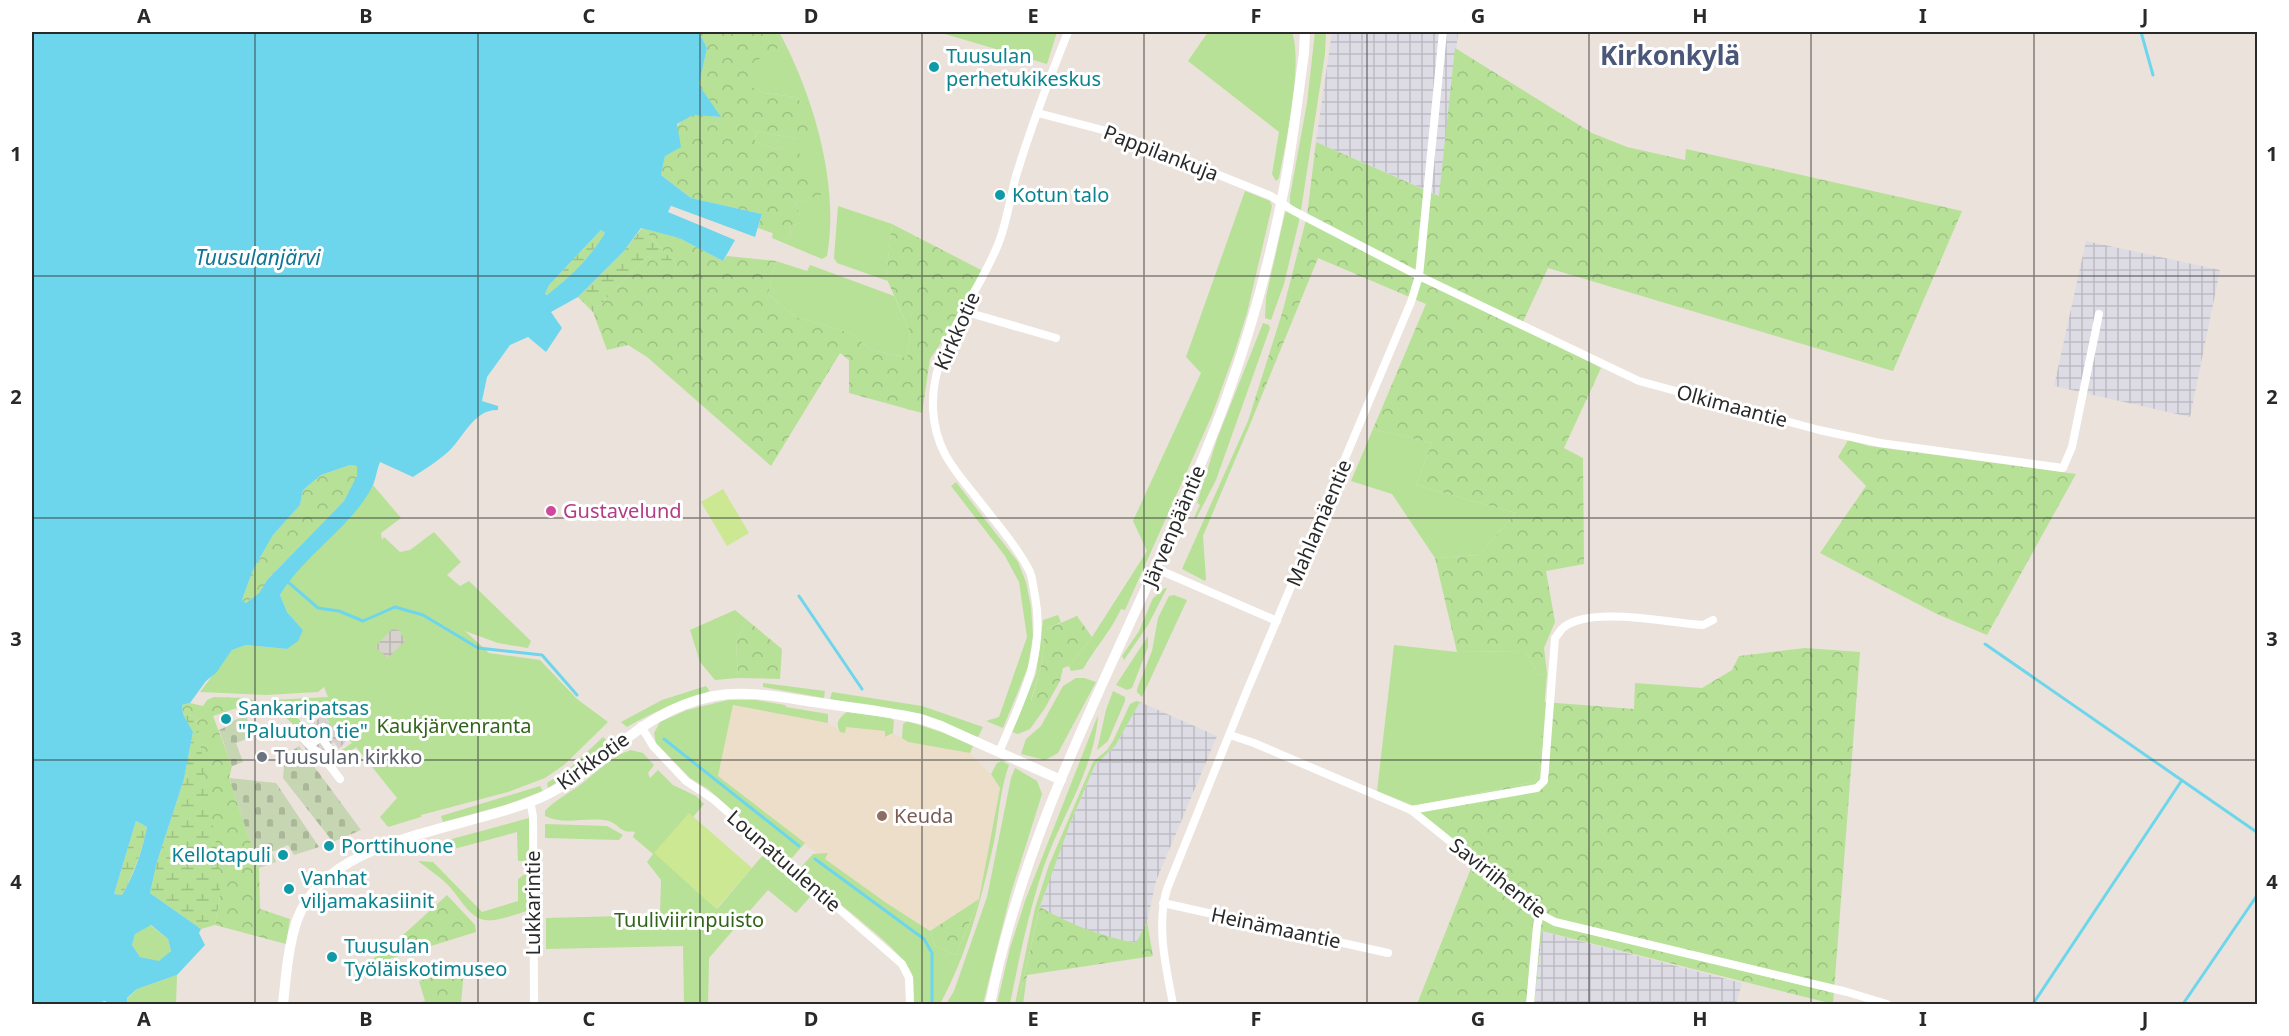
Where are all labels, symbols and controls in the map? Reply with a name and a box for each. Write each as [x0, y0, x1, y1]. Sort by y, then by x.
text: A [137, 2, 151, 29]
text: B [359, 2, 373, 29]
text: C [583, 2, 596, 29]
text: D [804, 2, 818, 29]
text: E [1027, 2, 1039, 29]
text: F [1251, 2, 1261, 29]
text: G [1471, 2, 1485, 29]
text: H [1692, 2, 1708, 29]
text: I [1919, 2, 1927, 29]
text: J [2140, 2, 2148, 29]
district label: Kirkonkylä [1600, 37, 1740, 73]
place label: Tuusulan perhetukikeskus [946, 42, 1101, 92]
marker: Tuusulan perhetukikeskus [927, 60, 941, 74]
street label: Pappilankuja [1100, 118, 1223, 187]
text: 1 [10, 140, 22, 167]
text: 1 [2266, 140, 2278, 167]
place label: Kotun talo [1012, 181, 1109, 208]
marker: Kotun talo [993, 188, 1007, 202]
water label: Tuusulanjärvi [195, 243, 321, 271]
street label: Kirkkotie [927, 287, 986, 374]
street label: Olkimaantie [1674, 378, 1791, 433]
text: 2 [10, 383, 22, 410]
text: 2 [2266, 383, 2278, 410]
street label: Mahlamäentie [1280, 455, 1357, 590]
street label: Järvenpääntie [1135, 461, 1211, 593]
place label: Gustavelund [563, 497, 682, 524]
marker: Gustavelund [544, 504, 558, 518]
text: 3 [10, 625, 22, 652]
text: 3 [2266, 625, 2278, 652]
place label: Sankaripatsas "Paluuton tie" [238, 694, 369, 744]
marker: Sankaripatsas "Paluuton tie" [219, 712, 233, 726]
park label: Kaukjärvenranta [377, 712, 531, 739]
street label: Kirkkotie [551, 725, 634, 796]
place label: Tuusulan kirkko [274, 743, 422, 770]
marker: Tuusulan kirkko [255, 750, 269, 764]
place label: Keuda [894, 802, 954, 829]
street label: Lounatuulentie [722, 804, 847, 918]
marker: Keuda [875, 809, 889, 823]
street label: Saviriihentie [1444, 831, 1552, 924]
place label: Porttihuone [341, 832, 454, 859]
marker: Porttihuone [322, 839, 336, 853]
place label: Kellotapuli [172, 841, 271, 868]
marker: Kellotapuli [276, 848, 290, 862]
street label: Lukkarintie [519, 851, 546, 955]
place label: Vanhat viljamakasiinit [301, 864, 434, 914]
text: 4 [10, 868, 22, 895]
text: 4 [2266, 868, 2278, 895]
marker: Vanhat viljamakasiinit [282, 882, 296, 896]
street label: Heinämaantie [1209, 901, 1343, 954]
park label: Tuuliviirinpuisto [614, 906, 764, 933]
place label: Tuusulan Työläiskotimuseo [344, 932, 507, 982]
marker: Tuusulan Työläiskotimuseo [325, 950, 339, 964]
text: A [137, 1005, 151, 1032]
text: B [359, 1005, 373, 1032]
text: C [583, 1005, 596, 1032]
text: D [804, 1005, 818, 1032]
text: E [1027, 1005, 1039, 1032]
text: F [1251, 1005, 1261, 1032]
text: G [1471, 1005, 1485, 1032]
text: H [1692, 1005, 1708, 1032]
text: I [1919, 1005, 1927, 1032]
text: J [2140, 1005, 2148, 1032]

